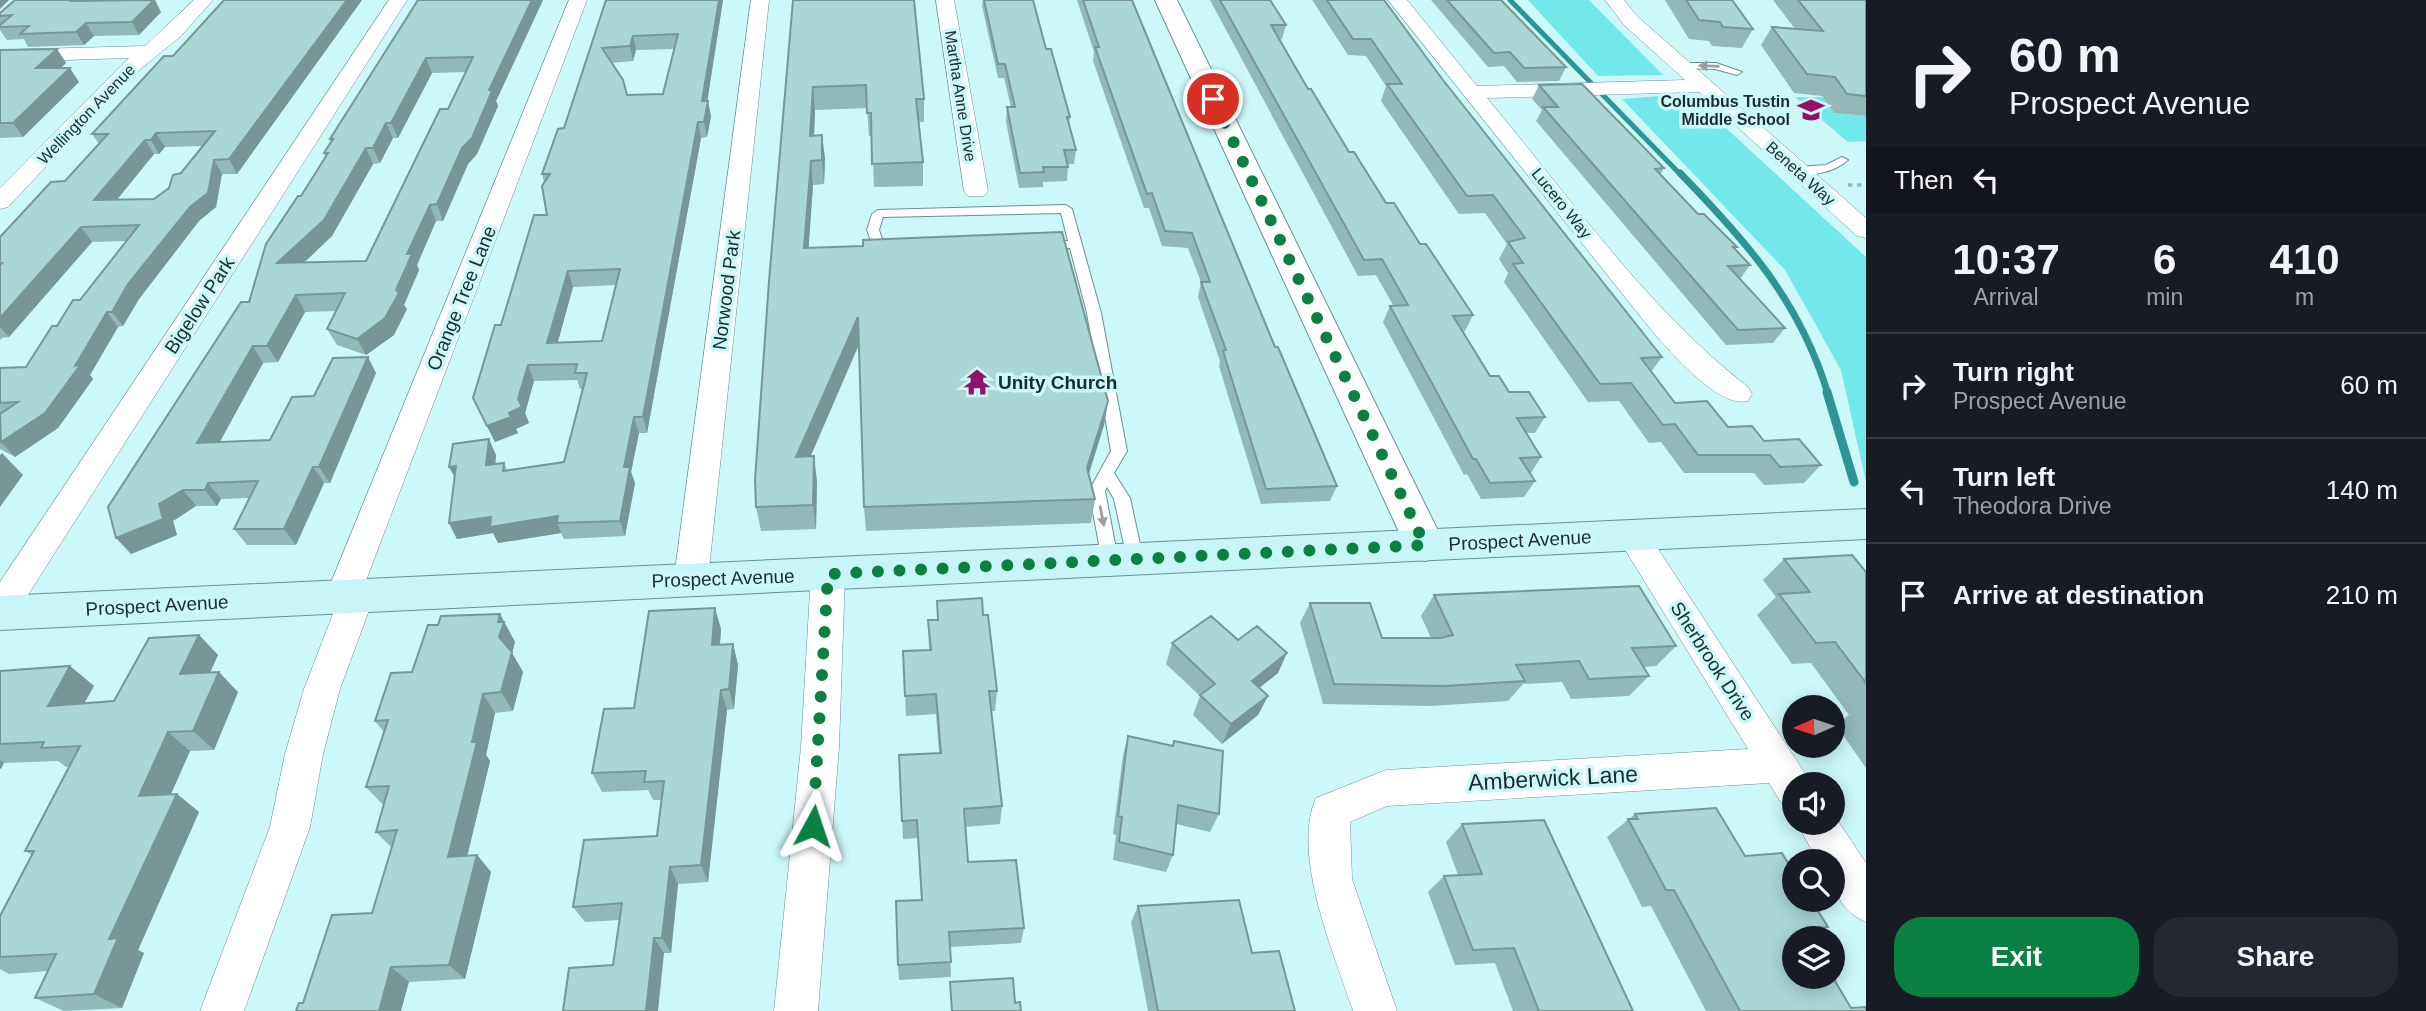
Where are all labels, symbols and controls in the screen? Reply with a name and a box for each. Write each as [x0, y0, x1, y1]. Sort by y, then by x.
icon: right [1894, 28, 1985, 119]
text: 60 m [2009, 28, 2121, 82]
street label: Martha Anne Drive [942, 29, 979, 163]
street label: Wellington Avenue [34, 61, 138, 168]
one-way arrow [1698, 61, 1720, 72]
pin [1183, 69, 1243, 129]
icon: arrive [1194, 80, 1232, 118]
text: Prospect Avenue [2009, 85, 2250, 121]
place label: Columbus Tustin Middle School [1661, 93, 1790, 128]
school or university icon: Columbus Tustin Middle School [1796, 95, 1826, 125]
street label: Beneta Way [1763, 138, 1839, 209]
icon: left [1967, 161, 2005, 199]
street label: Lucero Way [1528, 165, 1595, 242]
text: Then [1894, 165, 1953, 195]
street label: Orange Tree Lane [423, 223, 500, 374]
street label: Norwood Park [709, 229, 744, 351]
text: 10:37 [1952, 236, 2060, 283]
text: 6 [2153, 236, 2176, 283]
text: 410 [2270, 236, 2340, 283]
street label: Bigelow Park [160, 253, 239, 357]
text: Arrival [1973, 284, 2039, 310]
text: min [2146, 284, 2183, 310]
text: m [2295, 284, 2314, 310]
text: Turn right [1953, 357, 2074, 387]
temple icon: Unity Church [962, 367, 992, 397]
icon: right [1894, 367, 1932, 405]
text: 60 m [2340, 370, 2398, 400]
place label: Unity Church [998, 372, 1117, 393]
text: Prospect Avenue [1953, 388, 2126, 414]
text: Turn left [1953, 462, 2055, 492]
icon: left [1894, 472, 1932, 510]
text: 140 m [2326, 475, 2398, 505]
text: Theodora Drive [1953, 493, 2112, 519]
one-way arrow [1096, 505, 1107, 527]
street label: Prospect Avenue [1448, 526, 1592, 555]
street label: Prospect Avenue [651, 566, 795, 591]
icon: arrive [1894, 577, 1932, 615]
text: Arrive at destination [1953, 580, 2204, 610]
text: 210 m [2326, 580, 2398, 610]
street label: Prospect Avenue [85, 591, 229, 620]
street label: Sherbrook Drive [1666, 598, 1759, 725]
north arrow [1782, 695, 1844, 758]
map controls [1782, 695, 1845, 989]
street label: Amberwick Lane [1467, 761, 1639, 795]
button: sound [1782, 772, 1845, 835]
position arrow [776, 789, 850, 863]
button: search [1782, 849, 1845, 912]
button: Exit [1894, 917, 2139, 997]
button: Share [2153, 917, 2398, 997]
button: layers [1782, 926, 1845, 989]

